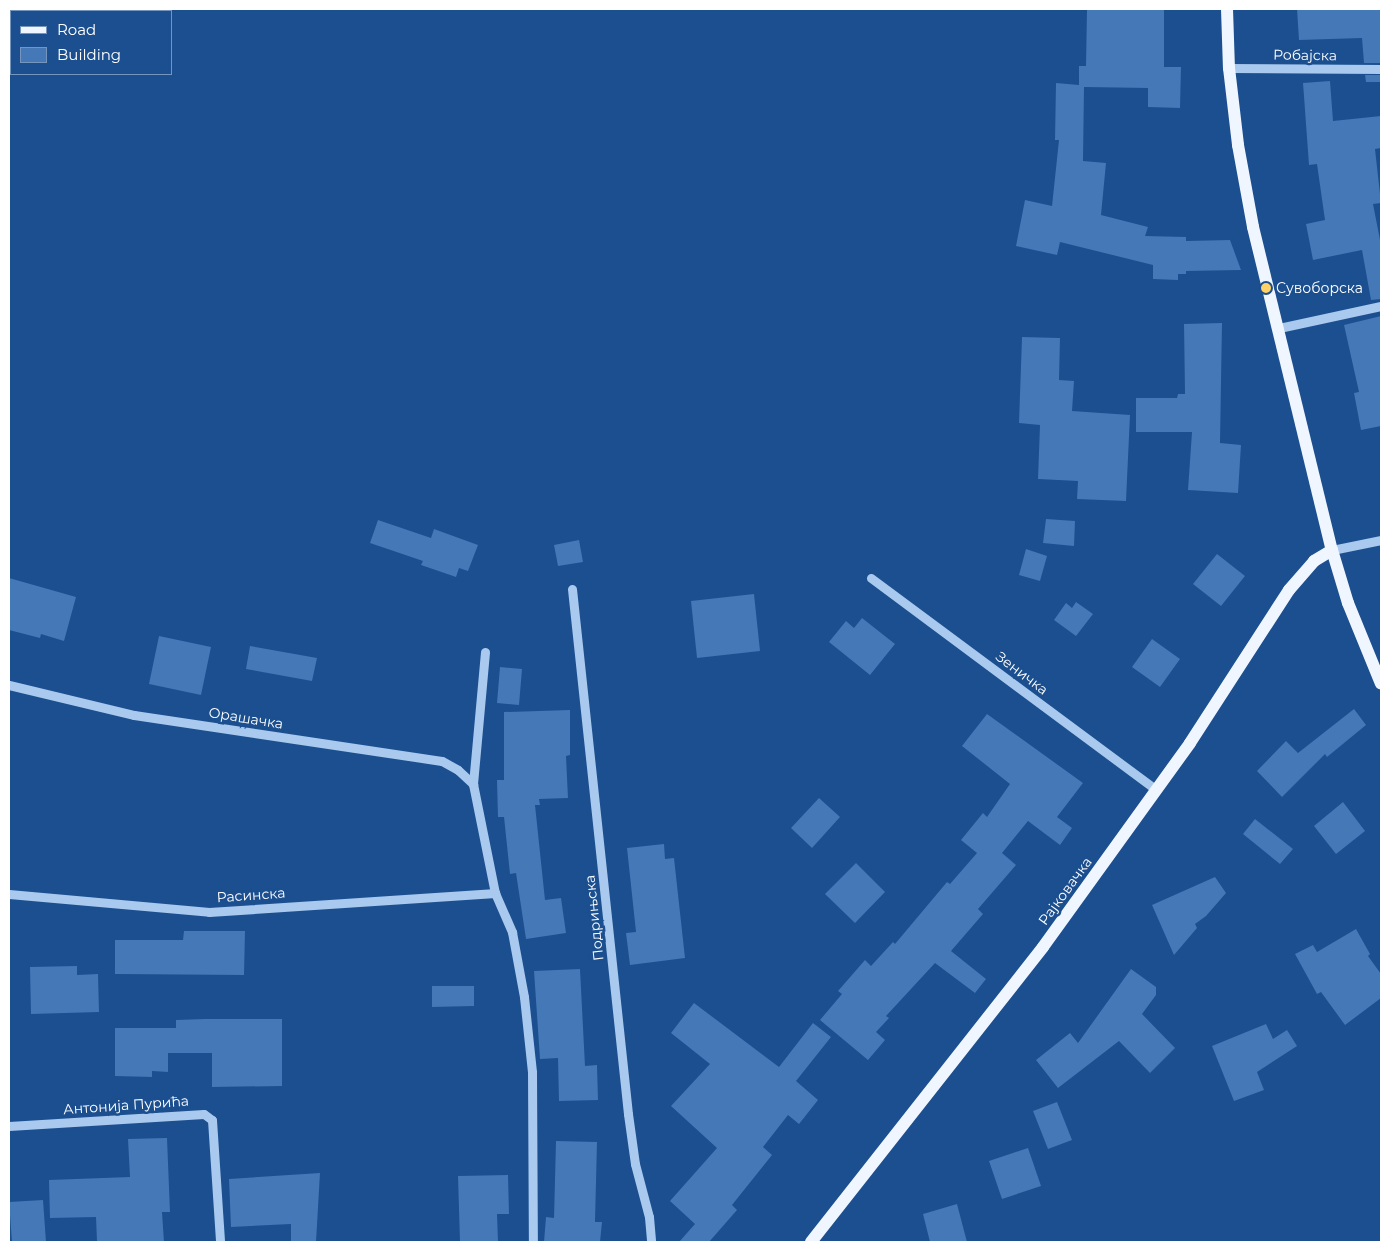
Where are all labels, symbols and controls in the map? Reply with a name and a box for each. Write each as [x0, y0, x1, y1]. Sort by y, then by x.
legend [10, 10, 172, 75]
text: Road [57, 20, 96, 39]
text: Building [57, 45, 121, 64]
street label: Робајска [1273, 46, 1337, 64]
place label: Сувоборска [1276, 280, 1363, 296]
marker: Сувоборска [1260, 282, 1272, 294]
street label: Зеничка [993, 648, 1051, 698]
street label: Орашачка [207, 704, 285, 732]
street label: Рајковачка [1035, 854, 1095, 928]
street label: Подрињска [581, 874, 607, 962]
street label: Расинска [216, 884, 286, 906]
street label: Антонија Пурића [63, 1092, 189, 1118]

